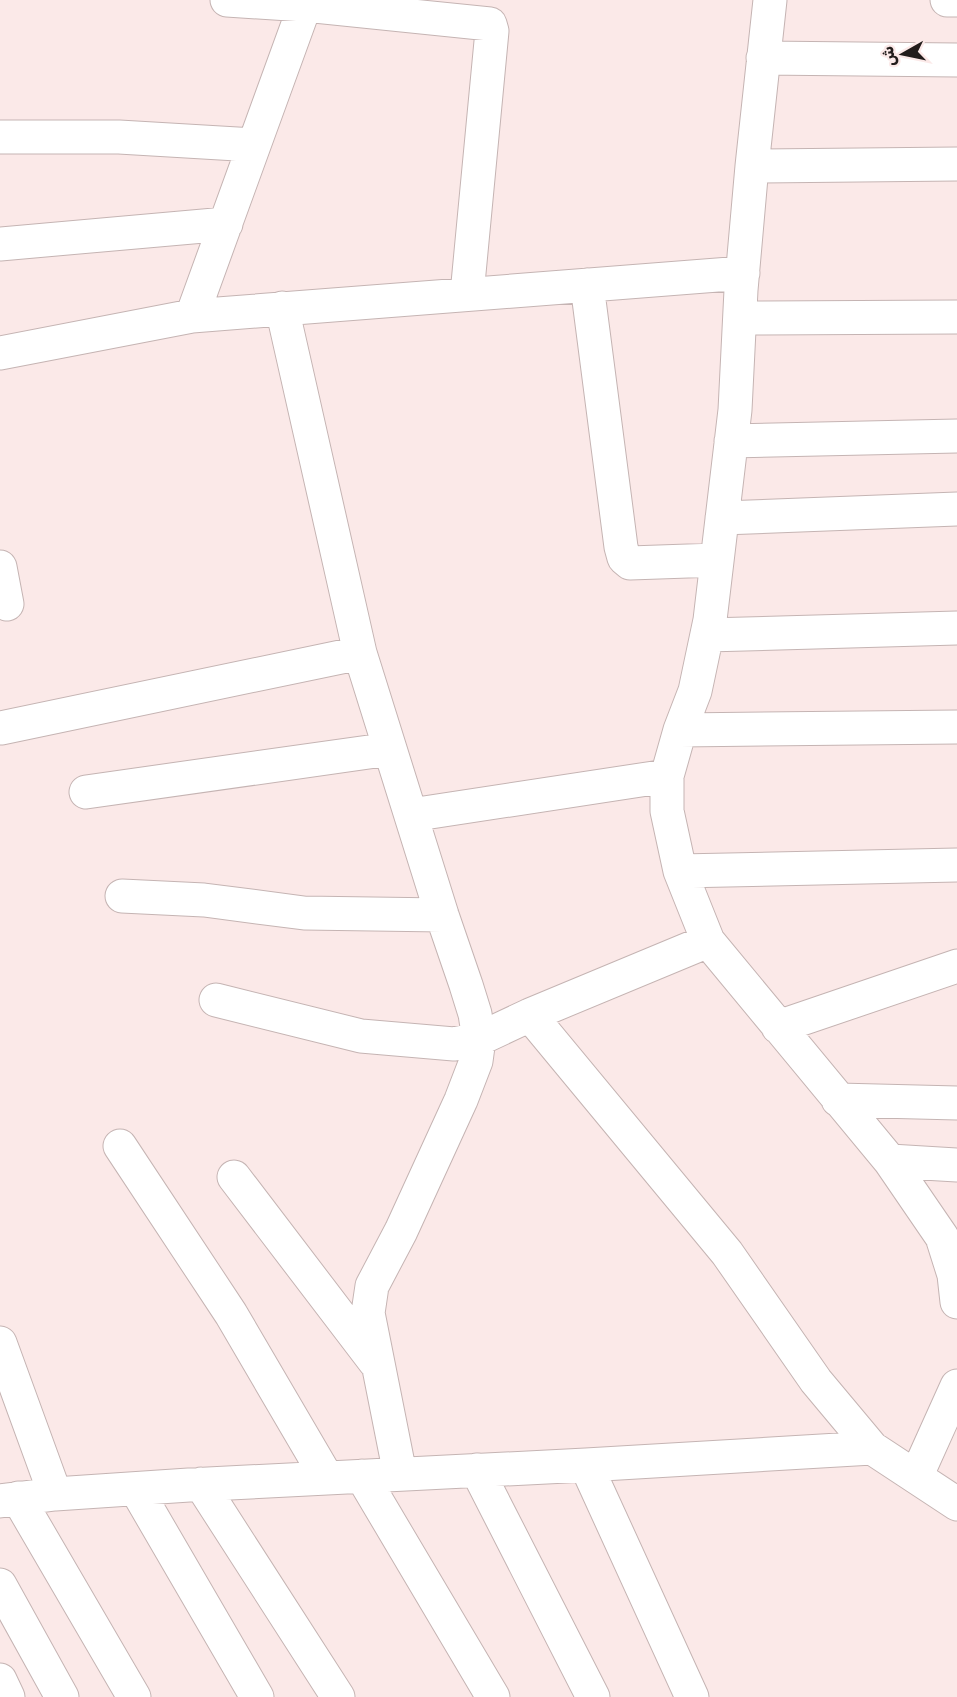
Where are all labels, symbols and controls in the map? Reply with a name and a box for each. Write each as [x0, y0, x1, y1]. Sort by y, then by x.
north arrow [873, 24, 933, 84]
text: ش [878, 45, 900, 68]

